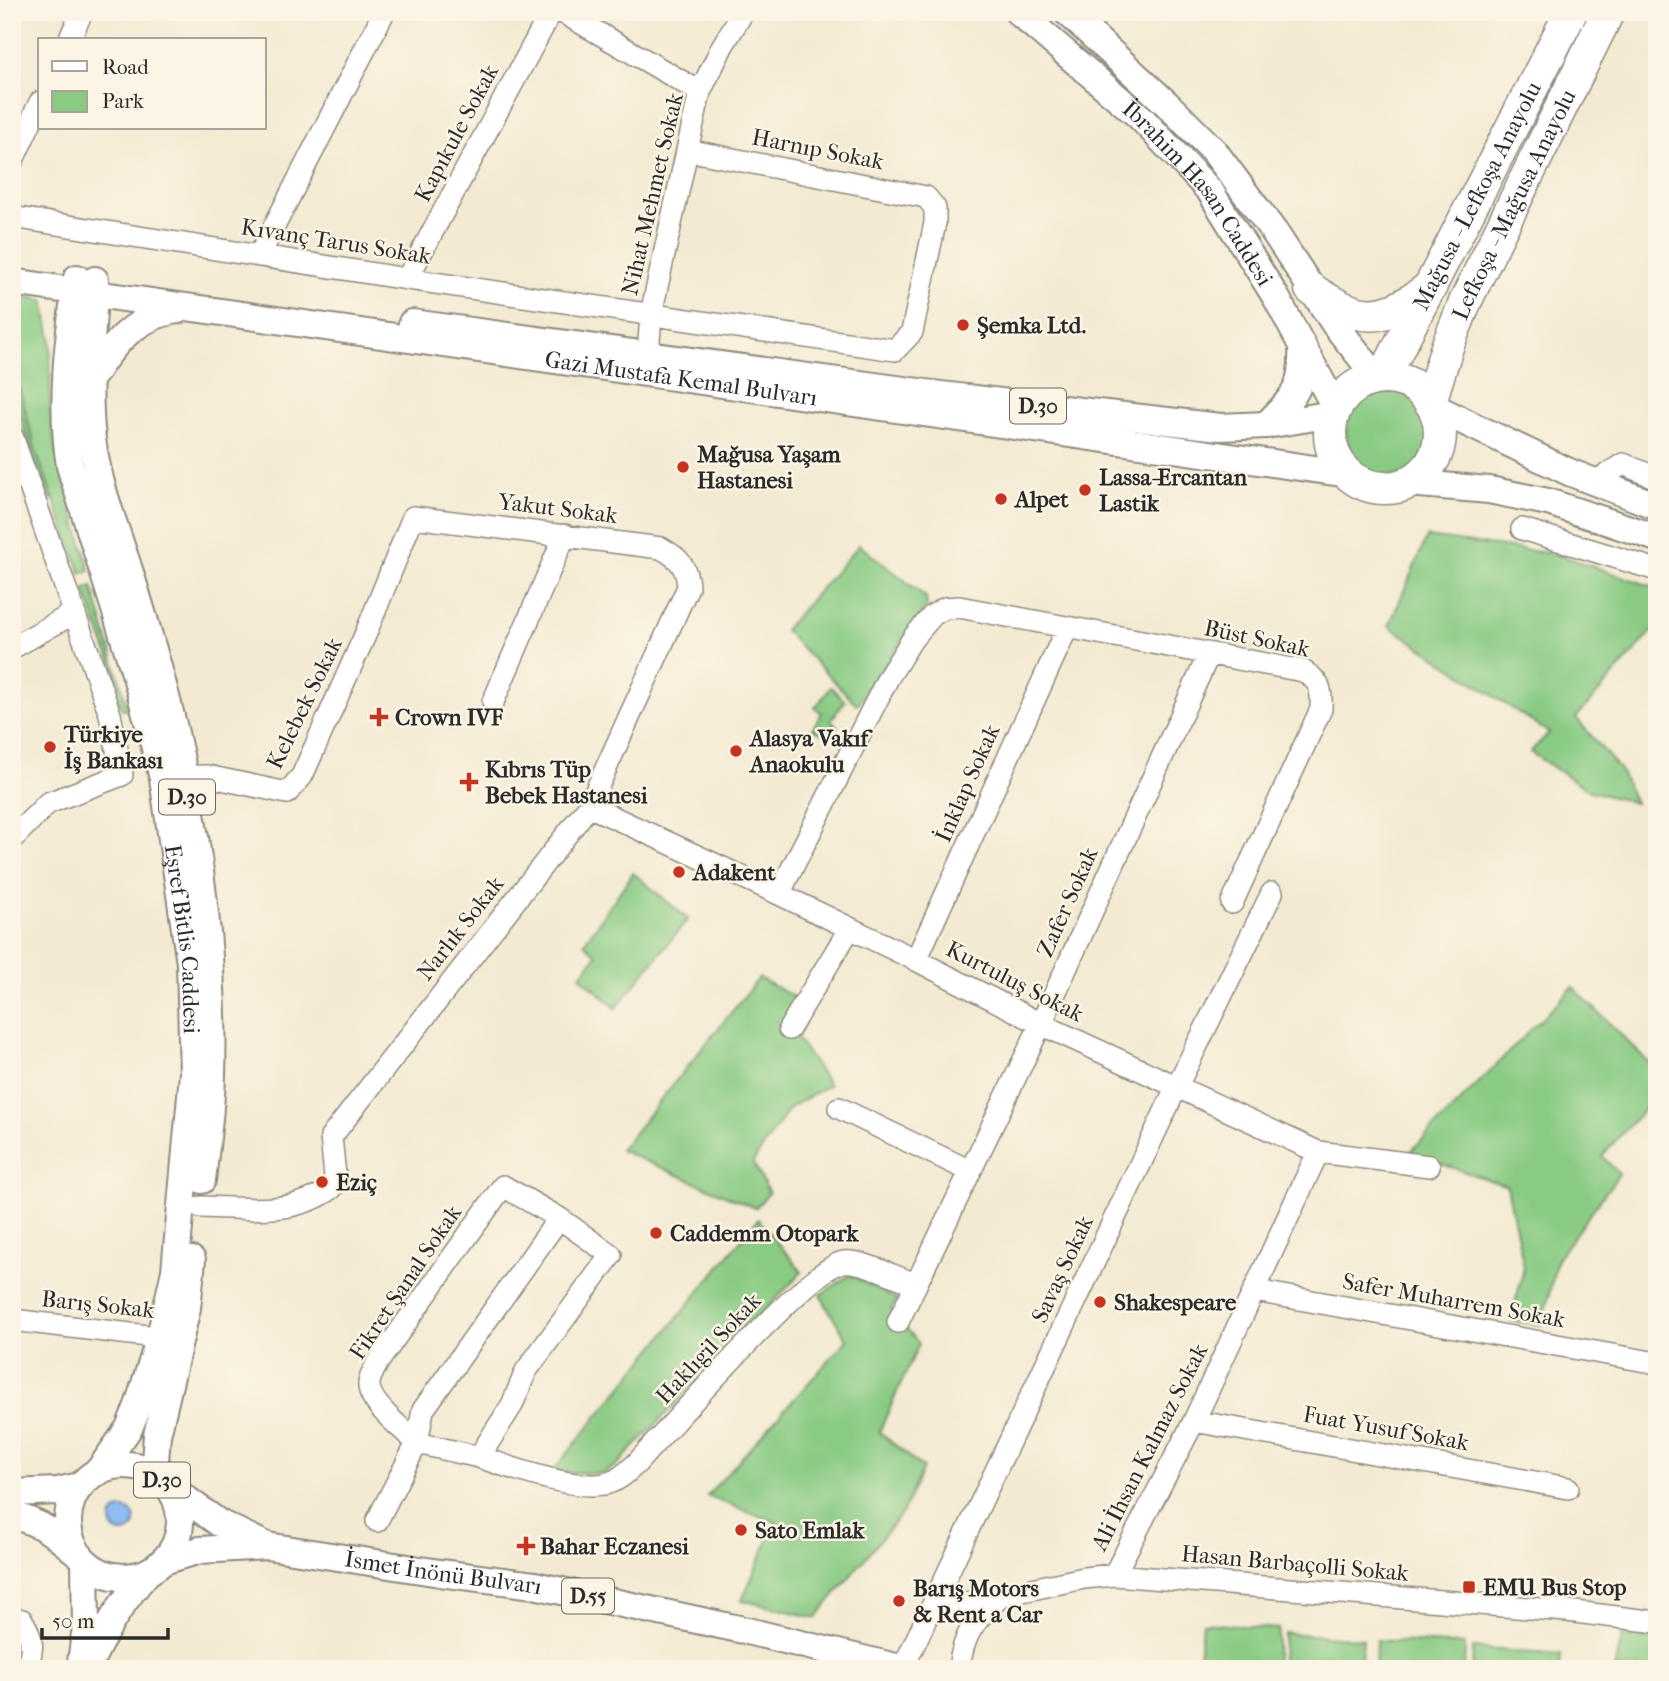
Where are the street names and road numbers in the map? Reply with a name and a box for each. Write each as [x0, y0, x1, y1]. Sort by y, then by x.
street label: Kapıkule Sokak [409, 59, 505, 207]
street label: Mağusa - Lefkoşa Anayolu [1407, 77, 1547, 315]
street label: Lefkoşa - Mağusa Anayolu [1446, 85, 1582, 324]
street label: Nihat Mehmet Sokak [616, 89, 689, 298]
street label: İbrahim Hasan Caddesi [1117, 95, 1279, 291]
street label: Harnıp Sokak [750, 123, 887, 176]
street label: Kıvanç Tarus Sokak [239, 213, 434, 270]
street label: Gazi Mustafa Kemal Bulvarı [543, 346, 819, 411]
road number: D.30 [1010, 388, 1066, 424]
street label: Yakut Sokak [496, 488, 620, 529]
street label: Büst Sokak [1202, 614, 1313, 663]
street label: Kelebek Sokak [261, 632, 348, 773]
street label: İnklap Sokak [929, 719, 1006, 846]
road number: D.30 [159, 780, 215, 814]
street label: Zafer Sokak [1031, 842, 1104, 961]
street label: Eşref Bitlis Caddesi [159, 843, 205, 1034]
street label: Narlık Sokak [411, 870, 510, 986]
street label: Kurtuluş Sokak [942, 935, 1089, 1028]
street label: Fikret Şanal Sokak [344, 1199, 468, 1365]
street label: Savaş Sokak [1026, 1210, 1099, 1327]
street label: Safer Muharrem Sokak [1340, 1268, 1569, 1334]
street label: Barış Sokak [40, 1285, 157, 1324]
street label: Haklıgil Sokak [650, 1286, 767, 1409]
street label: Ali İhsan Kalmaz Sokak [1085, 1338, 1214, 1556]
street label: Fuat Yusuf Sokak [1301, 1401, 1472, 1457]
road number: D.30 [134, 1462, 190, 1498]
street label: Hasan Barbaçolli Sokak [1180, 1540, 1411, 1587]
street label: İsmet İnönü Bulvarı [343, 1545, 544, 1600]
road number: D.55 [562, 1578, 614, 1614]

